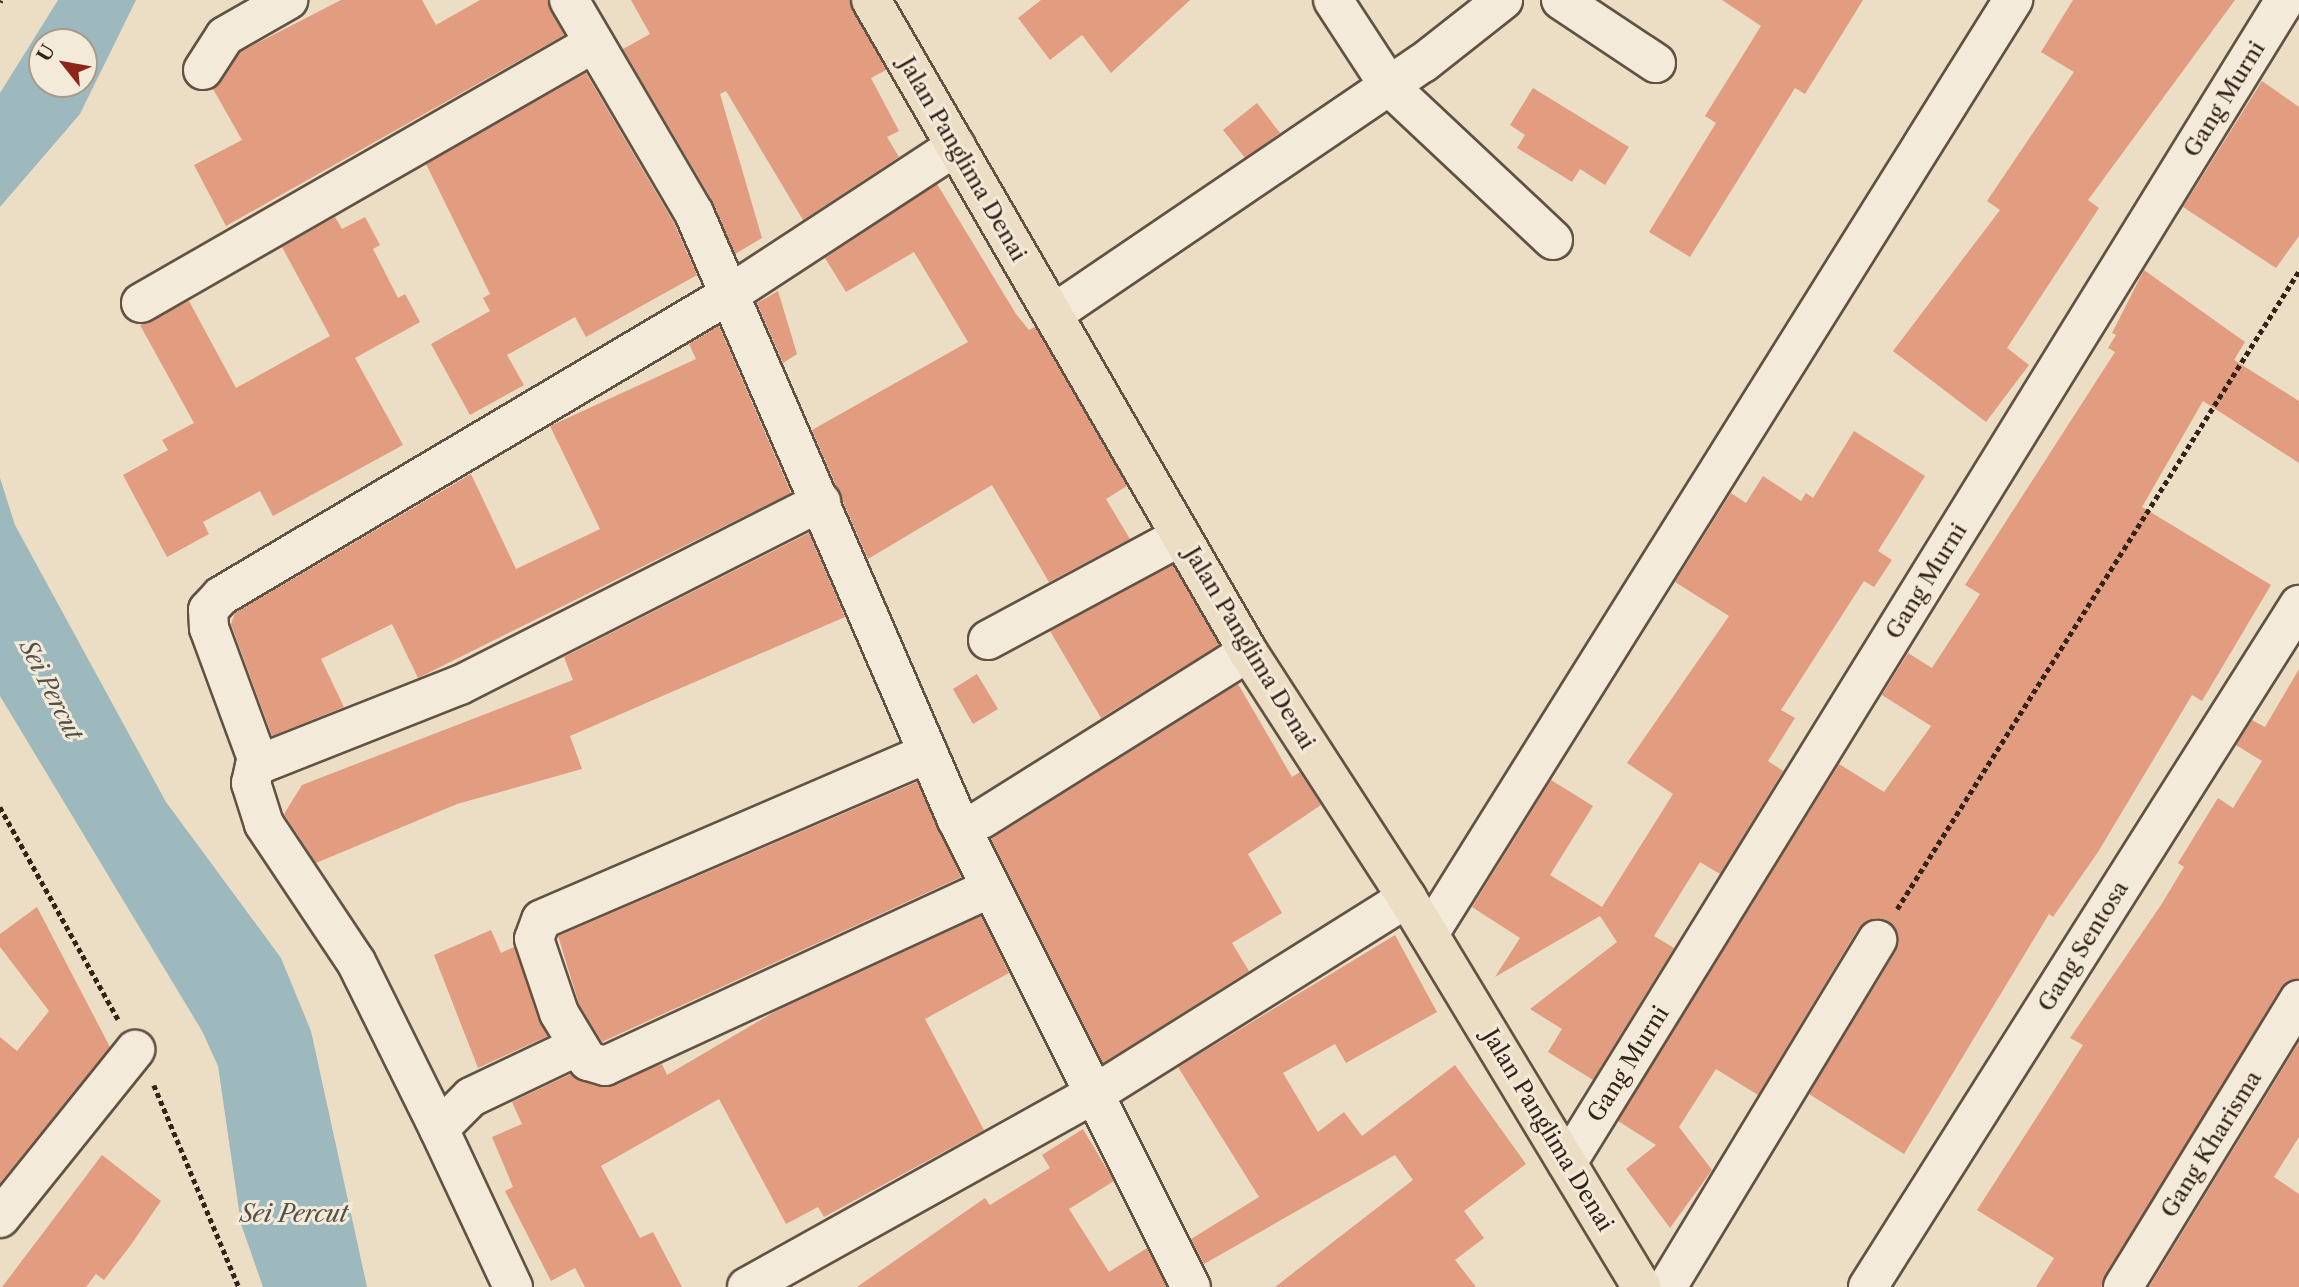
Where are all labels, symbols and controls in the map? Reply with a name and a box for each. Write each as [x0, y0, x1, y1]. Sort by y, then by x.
north arrow [28, 28, 98, 98]
street label: Gang Murni [2177, 36, 2271, 162]
text: U [32, 40, 60, 66]
street label: Jalan Panglima Denai [893, 52, 1033, 266]
street label: Gang Murni [1879, 518, 1973, 644]
street label: Jalan Panglima Denai [1179, 542, 1321, 754]
water label: Sei Percut [14, 635, 88, 745]
street label: Gang Sentosa [2032, 876, 2134, 1016]
street label: Gang Murni [1581, 1001, 1675, 1127]
street label: Jalan Panglima Denai [1477, 1024, 1619, 1236]
street label: Gang Kharisma [2155, 1065, 2267, 1223]
water label: Sei Percut [240, 1200, 348, 1228]

